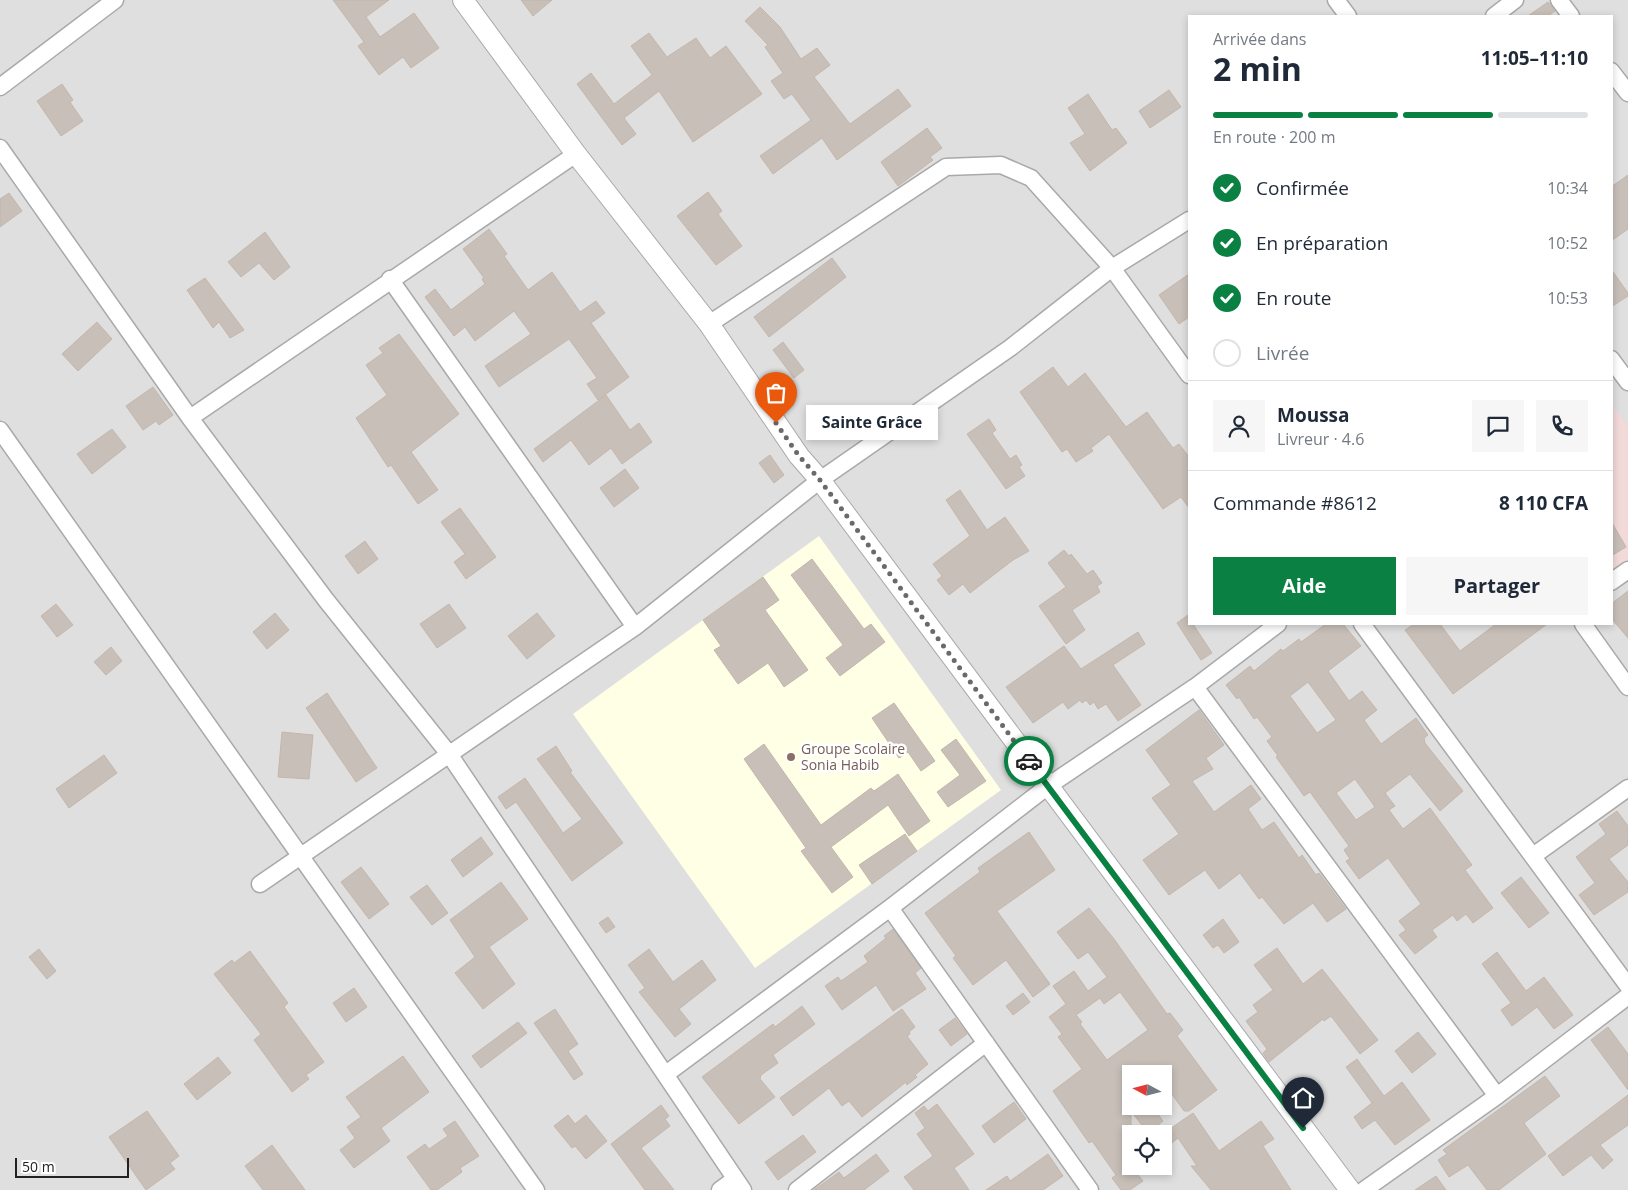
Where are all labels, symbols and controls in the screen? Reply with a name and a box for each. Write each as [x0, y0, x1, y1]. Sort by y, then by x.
text: Arrivée dans [1213, 28, 1306, 50]
text: 11:05–11:10 [1481, 45, 1588, 71]
text: 2 min [1213, 47, 1302, 90]
text: En route · 200 m [1213, 126, 1335, 148]
icon: check [1213, 174, 1241, 202]
text: Confirmée [1256, 175, 1349, 201]
text: 10:34 [1547, 177, 1588, 199]
icon: check [1213, 229, 1241, 257]
text: En préparation [1256, 230, 1388, 256]
text: 10:52 [1547, 232, 1588, 254]
icon: check [1213, 284, 1241, 312]
text: En route [1256, 285, 1331, 311]
text: 10:53 [1547, 287, 1588, 309]
text: Livrée [1256, 340, 1309, 366]
pin [755, 372, 797, 423]
icon: bag [762, 379, 790, 407]
button: person [1213, 400, 1265, 452]
button: chat [1472, 400, 1524, 452]
button: phone [1536, 400, 1588, 452]
text: Moussa [1277, 402, 1350, 428]
callout: Sainte Grâce [806, 406, 938, 440]
text: Sainte Grâce [822, 411, 922, 433]
text: Livreur · 4.6 [1277, 428, 1364, 450]
text: Commande #8612 [1213, 490, 1377, 516]
text: 8 110 CFA [1499, 490, 1588, 516]
button: Aide [1213, 557, 1396, 615]
button: Partager [1406, 557, 1588, 615]
courier [1004, 736, 1054, 786]
place label: Groupe Scolaire Sonia Habib [801, 739, 905, 774]
icon: car [1015, 747, 1043, 775]
marker: Groupe Scolaire Sonia Habib [785, 751, 797, 763]
north arrow [1122, 1065, 1172, 1115]
map controls [1122, 1065, 1172, 1175]
pin [1282, 1077, 1324, 1128]
icon: home [1289, 1084, 1317, 1112]
button: locate [1122, 1125, 1172, 1175]
scale bar [15, 1155, 129, 1178]
text: 50 m [22, 1157, 55, 1176]

